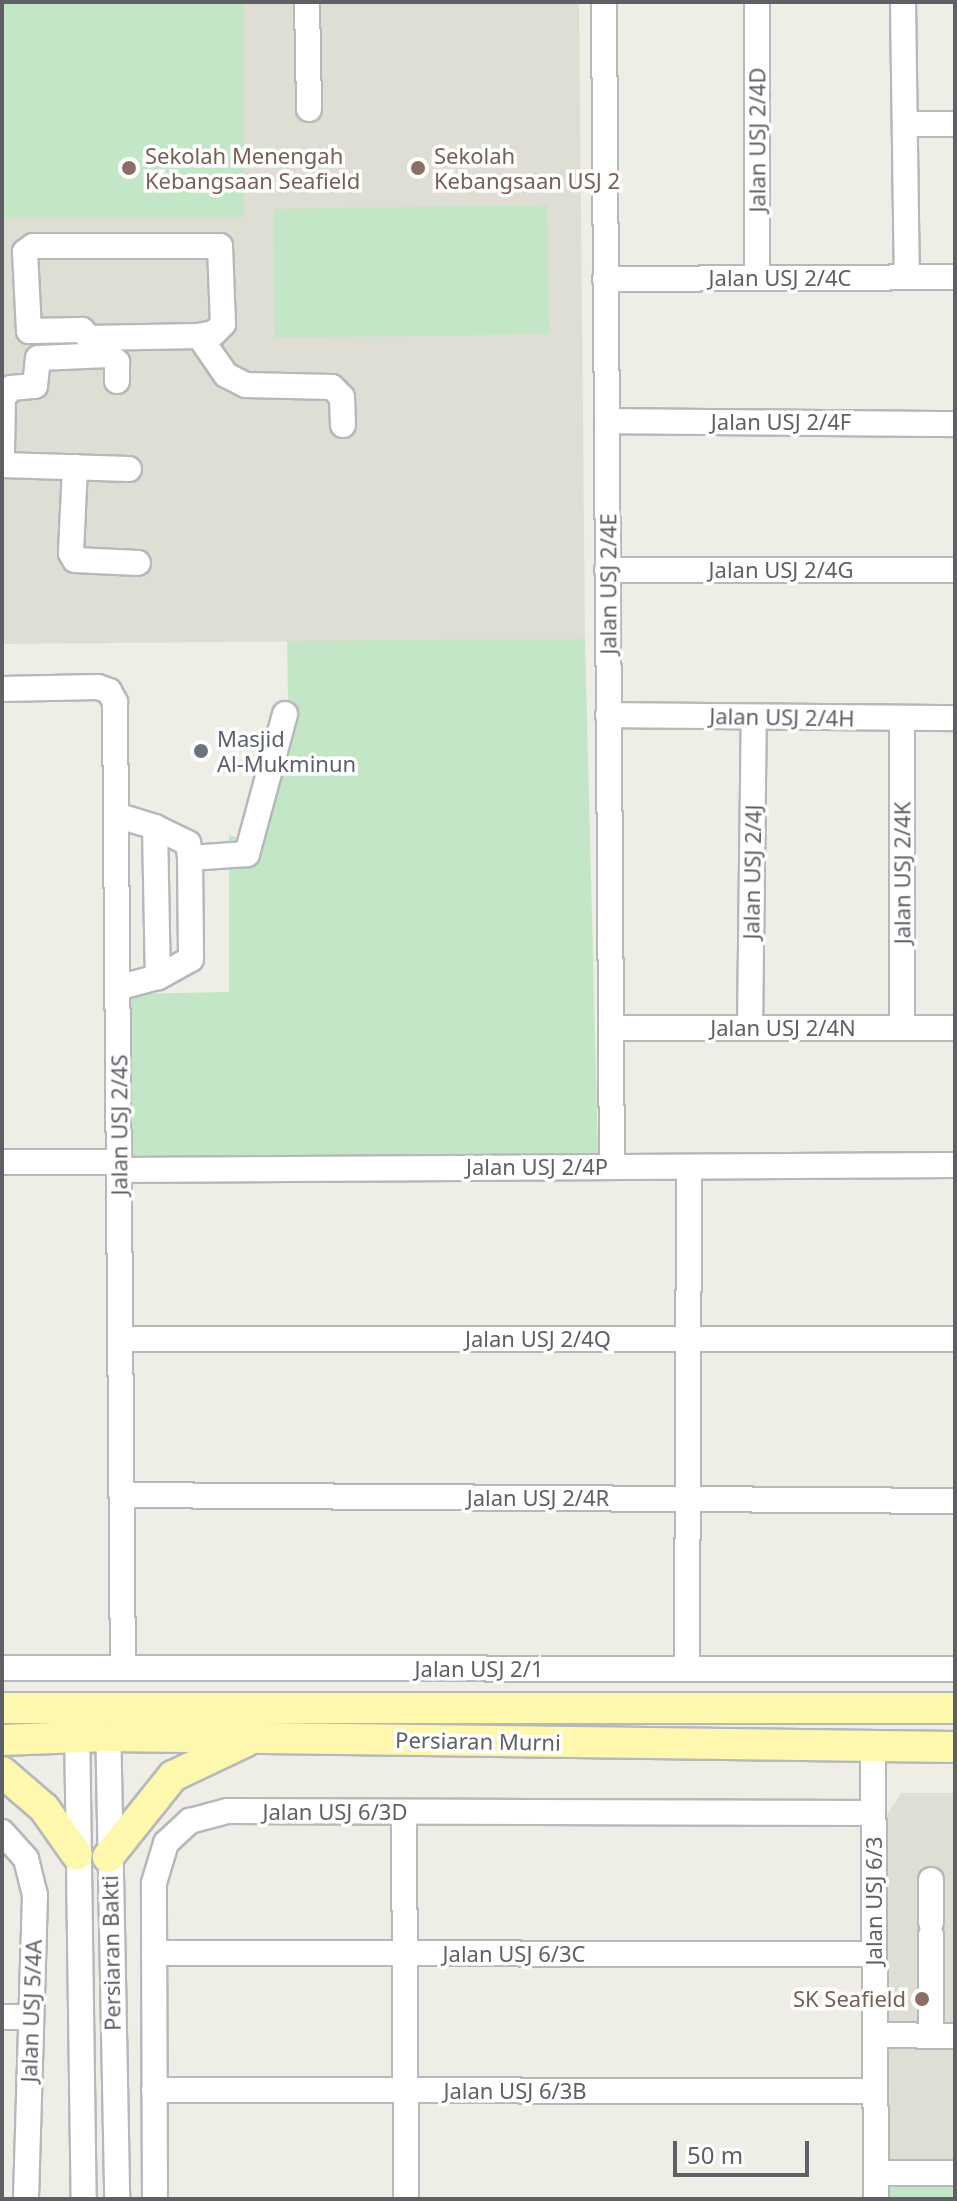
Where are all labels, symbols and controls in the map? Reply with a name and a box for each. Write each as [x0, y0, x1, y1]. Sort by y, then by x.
street label: Jalan USJ 2/4D [744, 68, 770, 212]
place label: Sekolah Menengah Kebangsaan Seafield [145, 142, 360, 194]
place label: Sekolah Kebangsaan USJ 2 [434, 142, 620, 194]
marker: Sekolah Menengah Kebangsaan Seafield [120, 159, 138, 177]
marker: Sekolah Kebangsaan USJ 2 [409, 159, 427, 177]
street label: Jalan USJ 2/4C [709, 265, 851, 291]
street label: Jalan USJ 2/4F [711, 409, 851, 435]
street label: Jalan USJ 2/4E [595, 513, 621, 655]
street label: Jalan USJ 2/4G [709, 557, 853, 583]
street label: Jalan USJ 2/4H [709, 703, 855, 731]
place label: Masjid Al-Mukminun [217, 725, 356, 776]
marker: Masjid Al-Mukminun [192, 742, 210, 760]
street label: Jalan USJ 2/4K [889, 802, 915, 944]
street label: Jalan USJ 2/4J [738, 804, 766, 940]
street label: Jalan USJ 2/4N [710, 1015, 856, 1041]
street label: Jalan USJ 2/4S [106, 1055, 132, 1195]
street label: Jalan USJ 2/4P [466, 1154, 608, 1180]
street label: Jalan USJ 2/4Q [465, 1326, 611, 1352]
street label: Jalan USJ 2/4R [467, 1485, 609, 1511]
street label: Jalan USJ 2/1 [415, 1656, 543, 1682]
street label: Persiaran Murni [395, 1726, 561, 1756]
street label: Jalan USJ 6/3D [263, 1799, 407, 1825]
street label: Jalan USJ 6/3 [861, 1837, 887, 1965]
street label: Persiaran Bakti [96, 1875, 126, 2031]
street label: Jalan USJ 5/4A [15, 1939, 47, 2083]
street label: Jalan USJ 6/3C [443, 1941, 585, 1967]
place label: SK Seafield [793, 1986, 906, 2012]
marker: SK Seafield [913, 1990, 931, 2008]
street label: Jalan USJ 6/3B [443, 2078, 587, 2104]
scale bar [677, 2125, 813, 2175]
text: 50 m [687, 2138, 743, 2171]

